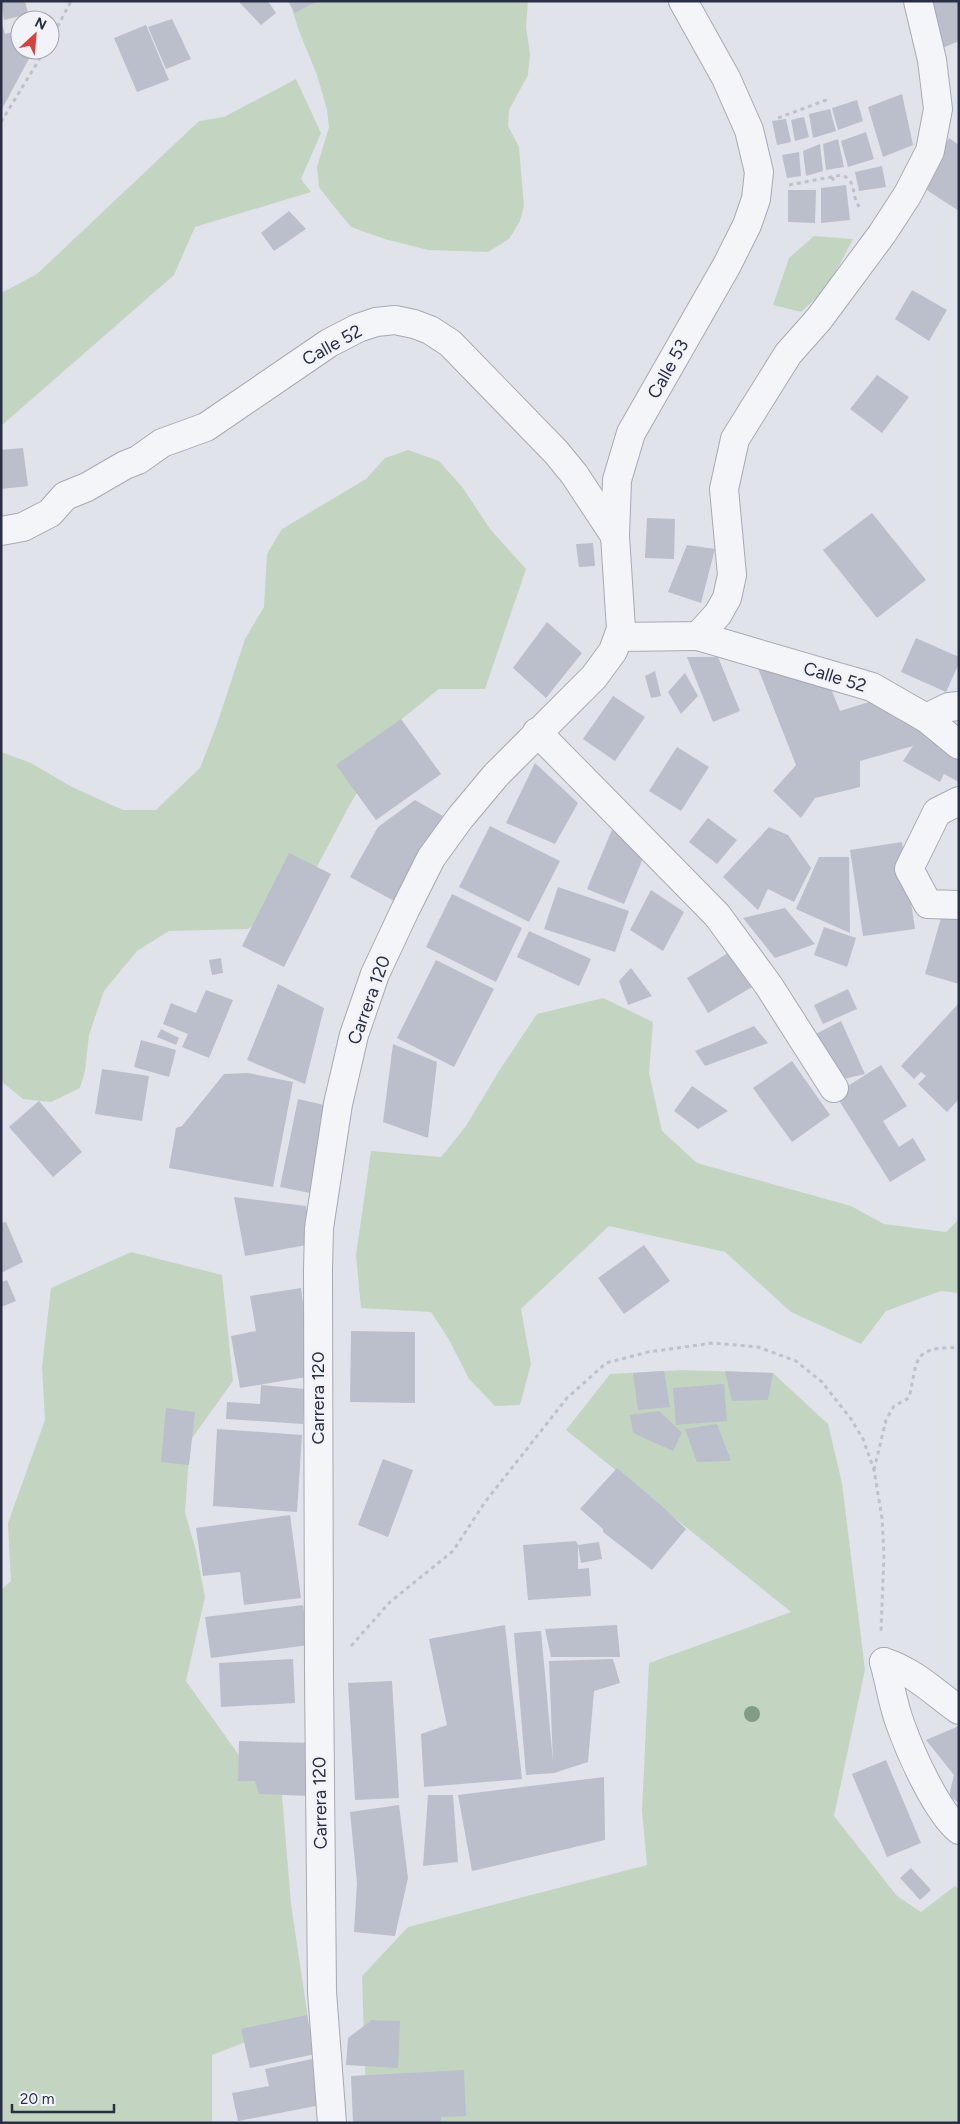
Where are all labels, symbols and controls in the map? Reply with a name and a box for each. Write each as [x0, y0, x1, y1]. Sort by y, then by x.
north arrow [10, 10, 60, 60]
text: N [32, 14, 49, 34]
street label: Calle 52 [298, 320, 366, 370]
street label: Calle 53 [643, 335, 693, 403]
street label: Calle 52 [801, 657, 869, 697]
street label: Carrera 120 [343, 953, 395, 1047]
street label: Carrera 120 [307, 1352, 329, 1444]
street label: Carrera 120 [308, 1756, 332, 1850]
scale bar [12, 2082, 115, 2114]
text: 20 m [20, 2090, 54, 2108]

